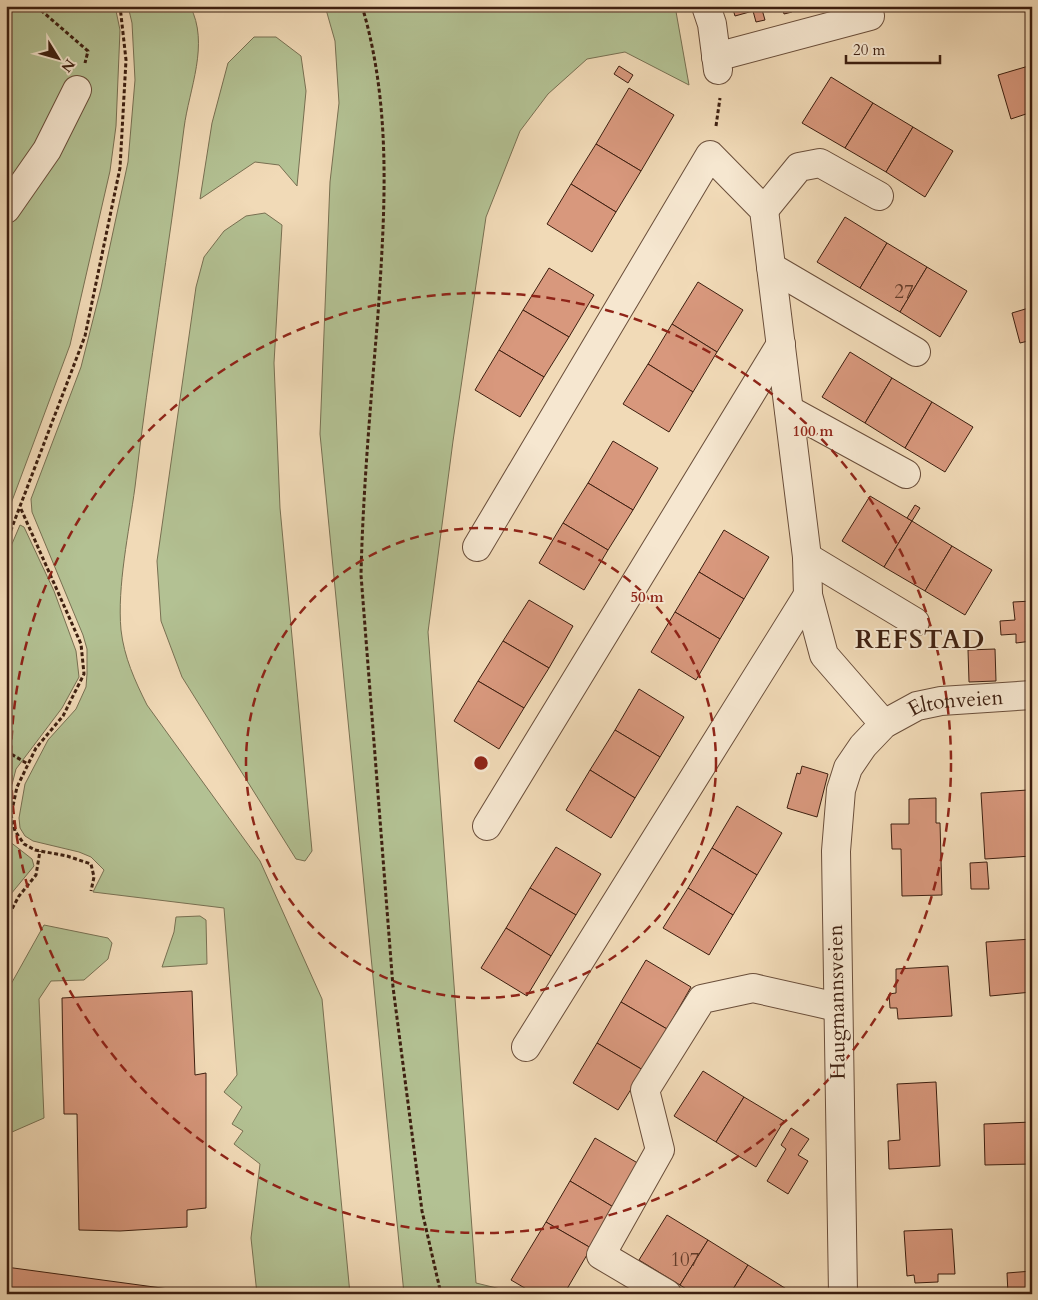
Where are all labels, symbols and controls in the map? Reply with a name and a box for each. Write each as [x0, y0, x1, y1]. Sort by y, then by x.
north arrow [32, 32, 82, 82]
scale bar [846, 32, 939, 64]
text: 20 m [853, 40, 885, 60]
text: N [57, 55, 79, 76]
house number: 27 [894, 279, 914, 305]
text: 100 m [793, 421, 834, 441]
text: 50 m [630, 587, 664, 607]
district label: REFSTAD [855, 622, 985, 657]
street label: Eltonveien [902, 682, 1004, 723]
centre of rings [472, 754, 490, 772]
street label: Haugmannsveien [821, 924, 853, 1080]
house number: 107 [670, 1247, 700, 1273]

